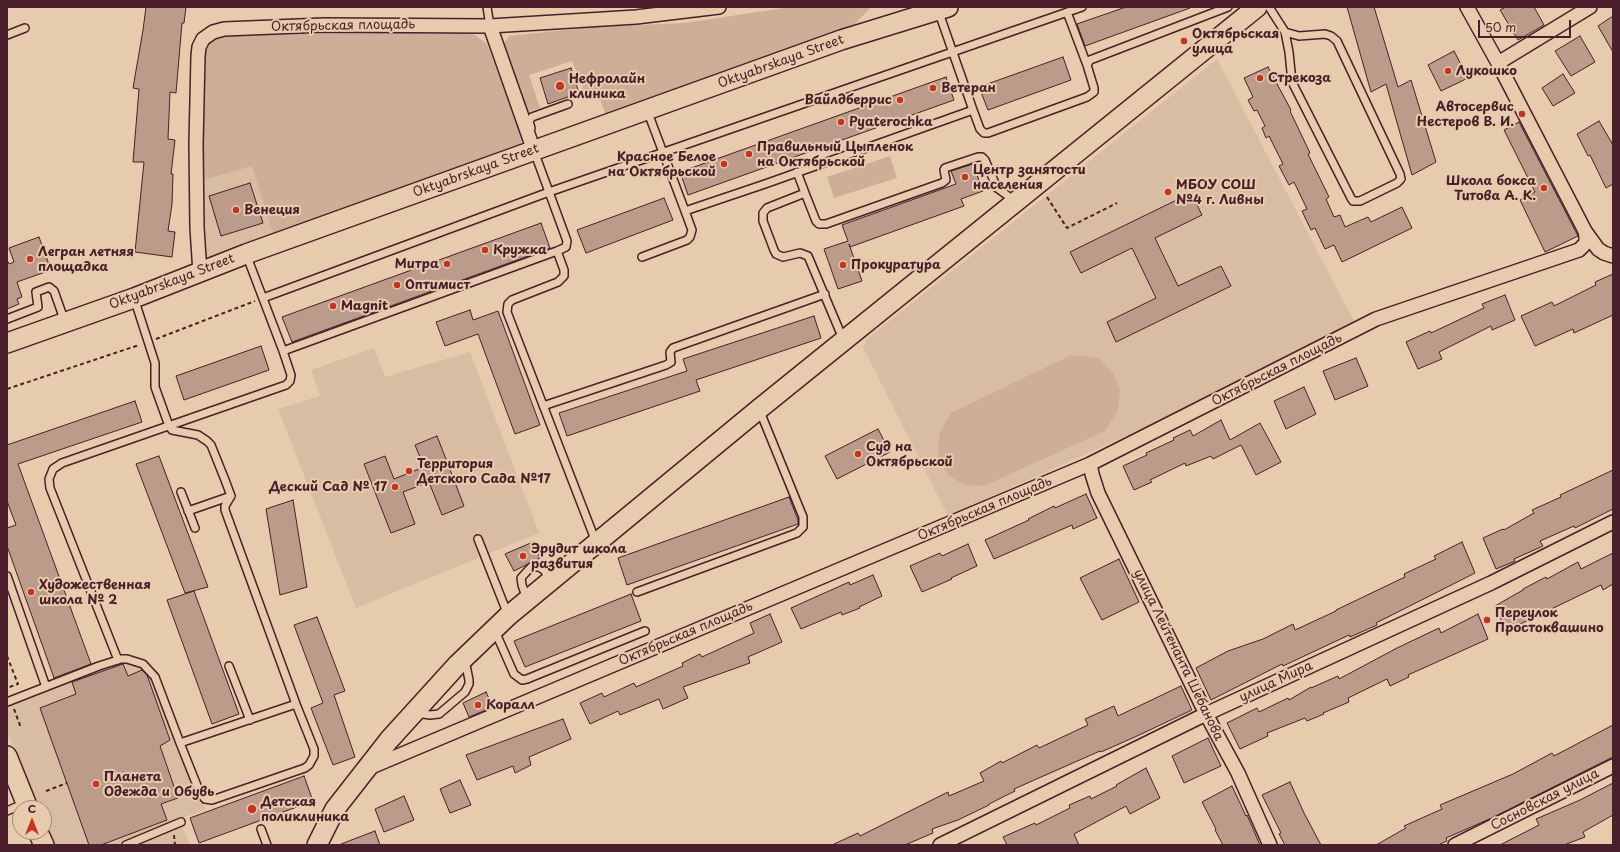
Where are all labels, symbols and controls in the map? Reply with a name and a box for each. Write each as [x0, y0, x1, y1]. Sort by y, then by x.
scale bar [1480, 12, 1573, 38]
street label: Октябрьская площадь [271, 17, 415, 35]
text: 50 m [1485, 18, 1516, 36]
place label: Октябрьская улица [1192, 26, 1279, 57]
street label: Oktyabrskaya Street [716, 32, 846, 92]
marker: Октябрьская улица [1179, 36, 1189, 46]
place label: Лукошко [1456, 63, 1517, 79]
marker: Лукошко [1443, 66, 1453, 76]
place label: Стрекоза [1268, 70, 1331, 86]
place label: Нефролайн клиника [569, 71, 645, 102]
marker: Стрекоза [1255, 73, 1265, 83]
marker: Нефролайн клиника [554, 80, 566, 92]
place label: Ветеран [941, 80, 996, 96]
marker: Ветеран [928, 83, 938, 93]
place label: Вайлдберрис [805, 92, 892, 108]
marker: Вайлдберрис [895, 95, 905, 105]
place label: Автосервис Нестеров В. И. [1417, 99, 1514, 130]
marker: Автосервис Нестеров В. И. [1517, 109, 1527, 119]
place label: Pyaterochka [849, 114, 933, 130]
marker: Pyaterochka [836, 117, 846, 127]
place label: Правильный Цыпленок на Октябрьской [757, 139, 913, 170]
street label: Oktyabrskaya Street [411, 141, 541, 201]
place label: Красное Белое на Октябрьской [608, 149, 716, 180]
marker: Правильный Цыпленок на Октябрьской [744, 149, 754, 159]
marker: Красное Белое на Октябрьской [719, 159, 729, 169]
place label: Центр занятости населения [973, 162, 1086, 193]
marker: Центр занятости населения [960, 172, 970, 182]
place label: Школа бокса Титова А. К. [1446, 173, 1536, 204]
place label: МБОУ СОШ №4 г. Ливны [1176, 177, 1264, 208]
marker: Школа бокса Титова А. К. [1539, 183, 1549, 193]
marker: МБОУ СОШ №4 г. Ливны [1163, 187, 1173, 197]
place label: Венеция [244, 202, 300, 218]
marker: Венеция [231, 205, 241, 215]
place label: Кружка [493, 242, 547, 258]
place label: Легран летняя площадка [38, 244, 134, 275]
marker: Кружка [480, 245, 490, 255]
street label: Oktyabrskaya Street [107, 251, 237, 313]
marker: Легран летняя площадка [25, 254, 35, 264]
place label: Митра [395, 256, 439, 272]
place label: Прокуратура [851, 257, 941, 273]
marker: Митра [442, 259, 452, 269]
marker: Прокуратура [838, 260, 848, 270]
place label: Оптимист [405, 277, 470, 293]
marker: Оптимист [392, 280, 402, 290]
place label: Magnit [341, 298, 388, 314]
marker: Magnit [328, 301, 338, 311]
street label: Октябрьская площадь [1209, 330, 1345, 410]
place label: Суд на Октябрьской [866, 439, 953, 470]
marker: Суд на Октябрьской [853, 449, 863, 459]
place label: Территория Детского Сада №17 [417, 456, 551, 487]
marker: Территория Детского Сада №17 [404, 466, 414, 476]
street label: Октябрьская площадь [916, 474, 1054, 544]
place label: Деский Сад № 17 [269, 479, 387, 495]
marker: Деский Сад № 17 [390, 482, 400, 492]
place label: Эрудит школа развития [531, 541, 626, 572]
marker: Эрудит школа развития [518, 551, 528, 561]
street label: улица Лейтенанта Шебанова [1130, 567, 1226, 743]
place label: Художественная школа № 2 [39, 577, 151, 608]
marker: Художественная школа № 2 [26, 587, 36, 597]
street label: Октябрьская площадь [617, 599, 755, 669]
place label: Переулок Простоквашино [1495, 605, 1604, 636]
marker: Переулок Простоквашино [1482, 615, 1492, 625]
street label: улица Мира [1237, 658, 1315, 706]
place label: Коралл [486, 697, 535, 713]
marker: Коралл [473, 700, 483, 710]
street label: Сосновская улица [1488, 766, 1602, 834]
place label: Планета Одежда и Обувь [104, 769, 214, 800]
marker: Планета Одежда и Обувь [91, 779, 101, 789]
place label: Детская поликлиника [261, 794, 349, 825]
north arrow [12, 800, 52, 840]
text: С [28, 800, 36, 817]
marker: Детская поликлиника [246, 803, 258, 815]

